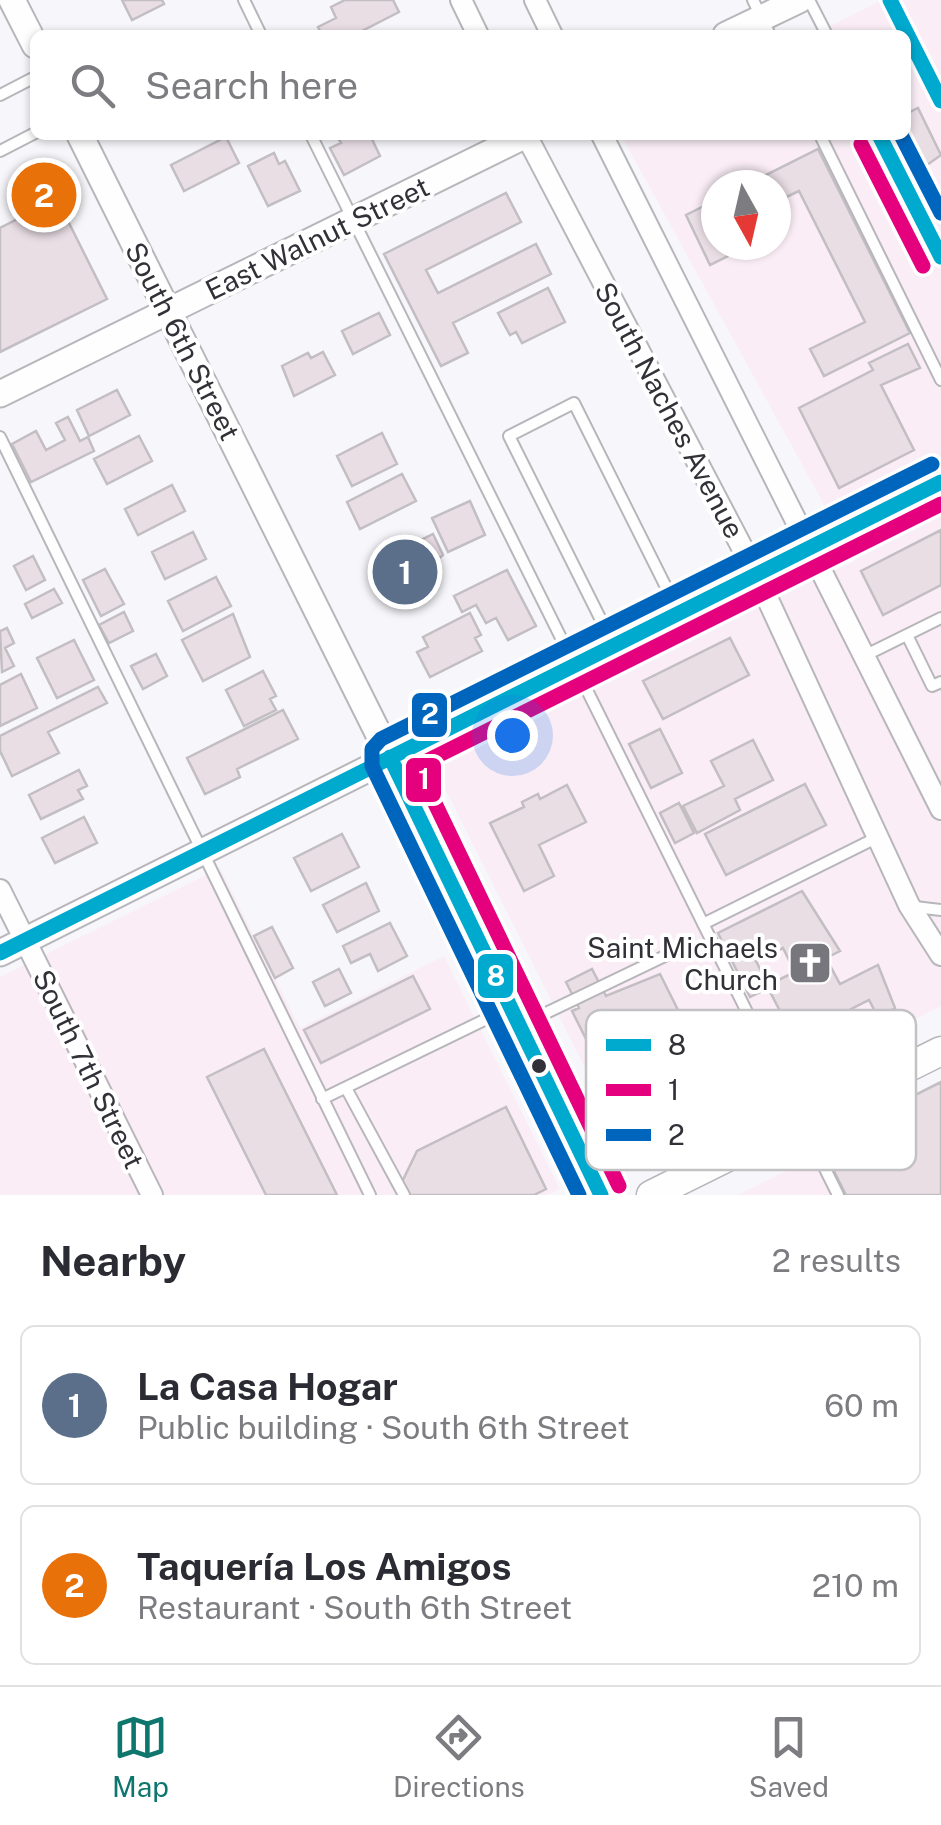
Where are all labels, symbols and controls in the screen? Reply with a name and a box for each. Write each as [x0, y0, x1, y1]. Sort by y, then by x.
search box [30, 30, 911, 140]
icon: search [65, 58, 120, 113]
text: Search here [145, 63, 358, 108]
pin: 2 [12, 158, 76, 232]
street label: East Walnut Street [200, 170, 434, 306]
north arrow [701, 170, 791, 260]
street label: South 6th Street [119, 237, 247, 445]
street label: South Naches Avenue [588, 276, 752, 544]
pin: 1 [372, 534, 438, 610]
line badge: 2 [410, 691, 449, 739]
text: 2 [421, 697, 439, 730]
your location [487, 710, 538, 761]
line badge: 1 [404, 756, 443, 804]
text: 1 [418, 762, 430, 795]
place label: Saint Michaels Church [587, 931, 778, 996]
church icon: Saint Michaels Church [787, 940, 833, 986]
line badge: 8 [476, 952, 515, 1000]
text: 8 [487, 959, 505, 992]
street label: South 7th Street [27, 964, 151, 1174]
legend [586, 1010, 916, 1170]
text: 8 [668, 1028, 686, 1061]
unlabelled marker [529, 1056, 549, 1076]
text: 1 [668, 1073, 679, 1106]
text: 2 [668, 1118, 685, 1151]
text: Nearby [40, 1236, 186, 1285]
text: 2 results [772, 1242, 901, 1279]
text: La Casa Hogar [137, 1364, 398, 1409]
text: 1 [68, 1387, 81, 1424]
text: 60 m [824, 1387, 899, 1424]
text: Public building · South 6th Street [137, 1409, 630, 1446]
text: Taquería Los Amigos [137, 1544, 512, 1589]
text: 2 [64, 1567, 85, 1604]
text: 210 m [812, 1567, 899, 1604]
text: Restaurant · South 6th Street [137, 1589, 572, 1626]
tab: Map [112, 1710, 169, 1803]
tab: Directions [393, 1710, 525, 1803]
tab: Saved [749, 1710, 829, 1803]

